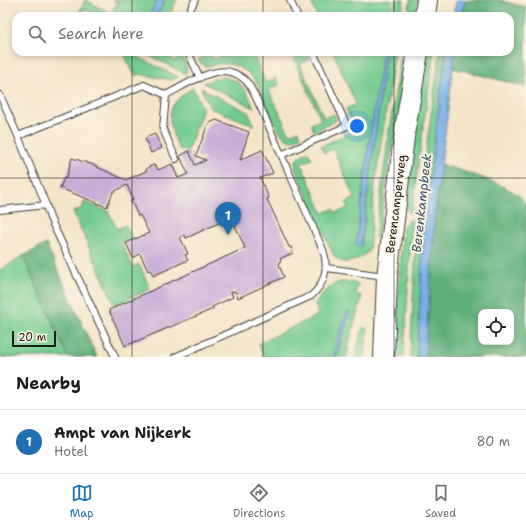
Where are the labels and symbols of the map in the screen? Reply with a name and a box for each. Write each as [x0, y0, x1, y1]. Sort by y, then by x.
your location [347, 116, 367, 136]
water label: Berenkampbeek [408, 152, 435, 253]
street label: Berencamperweg [382, 154, 410, 254]
pin: 1 [215, 202, 241, 235]
scale bar [12, 329, 56, 348]

